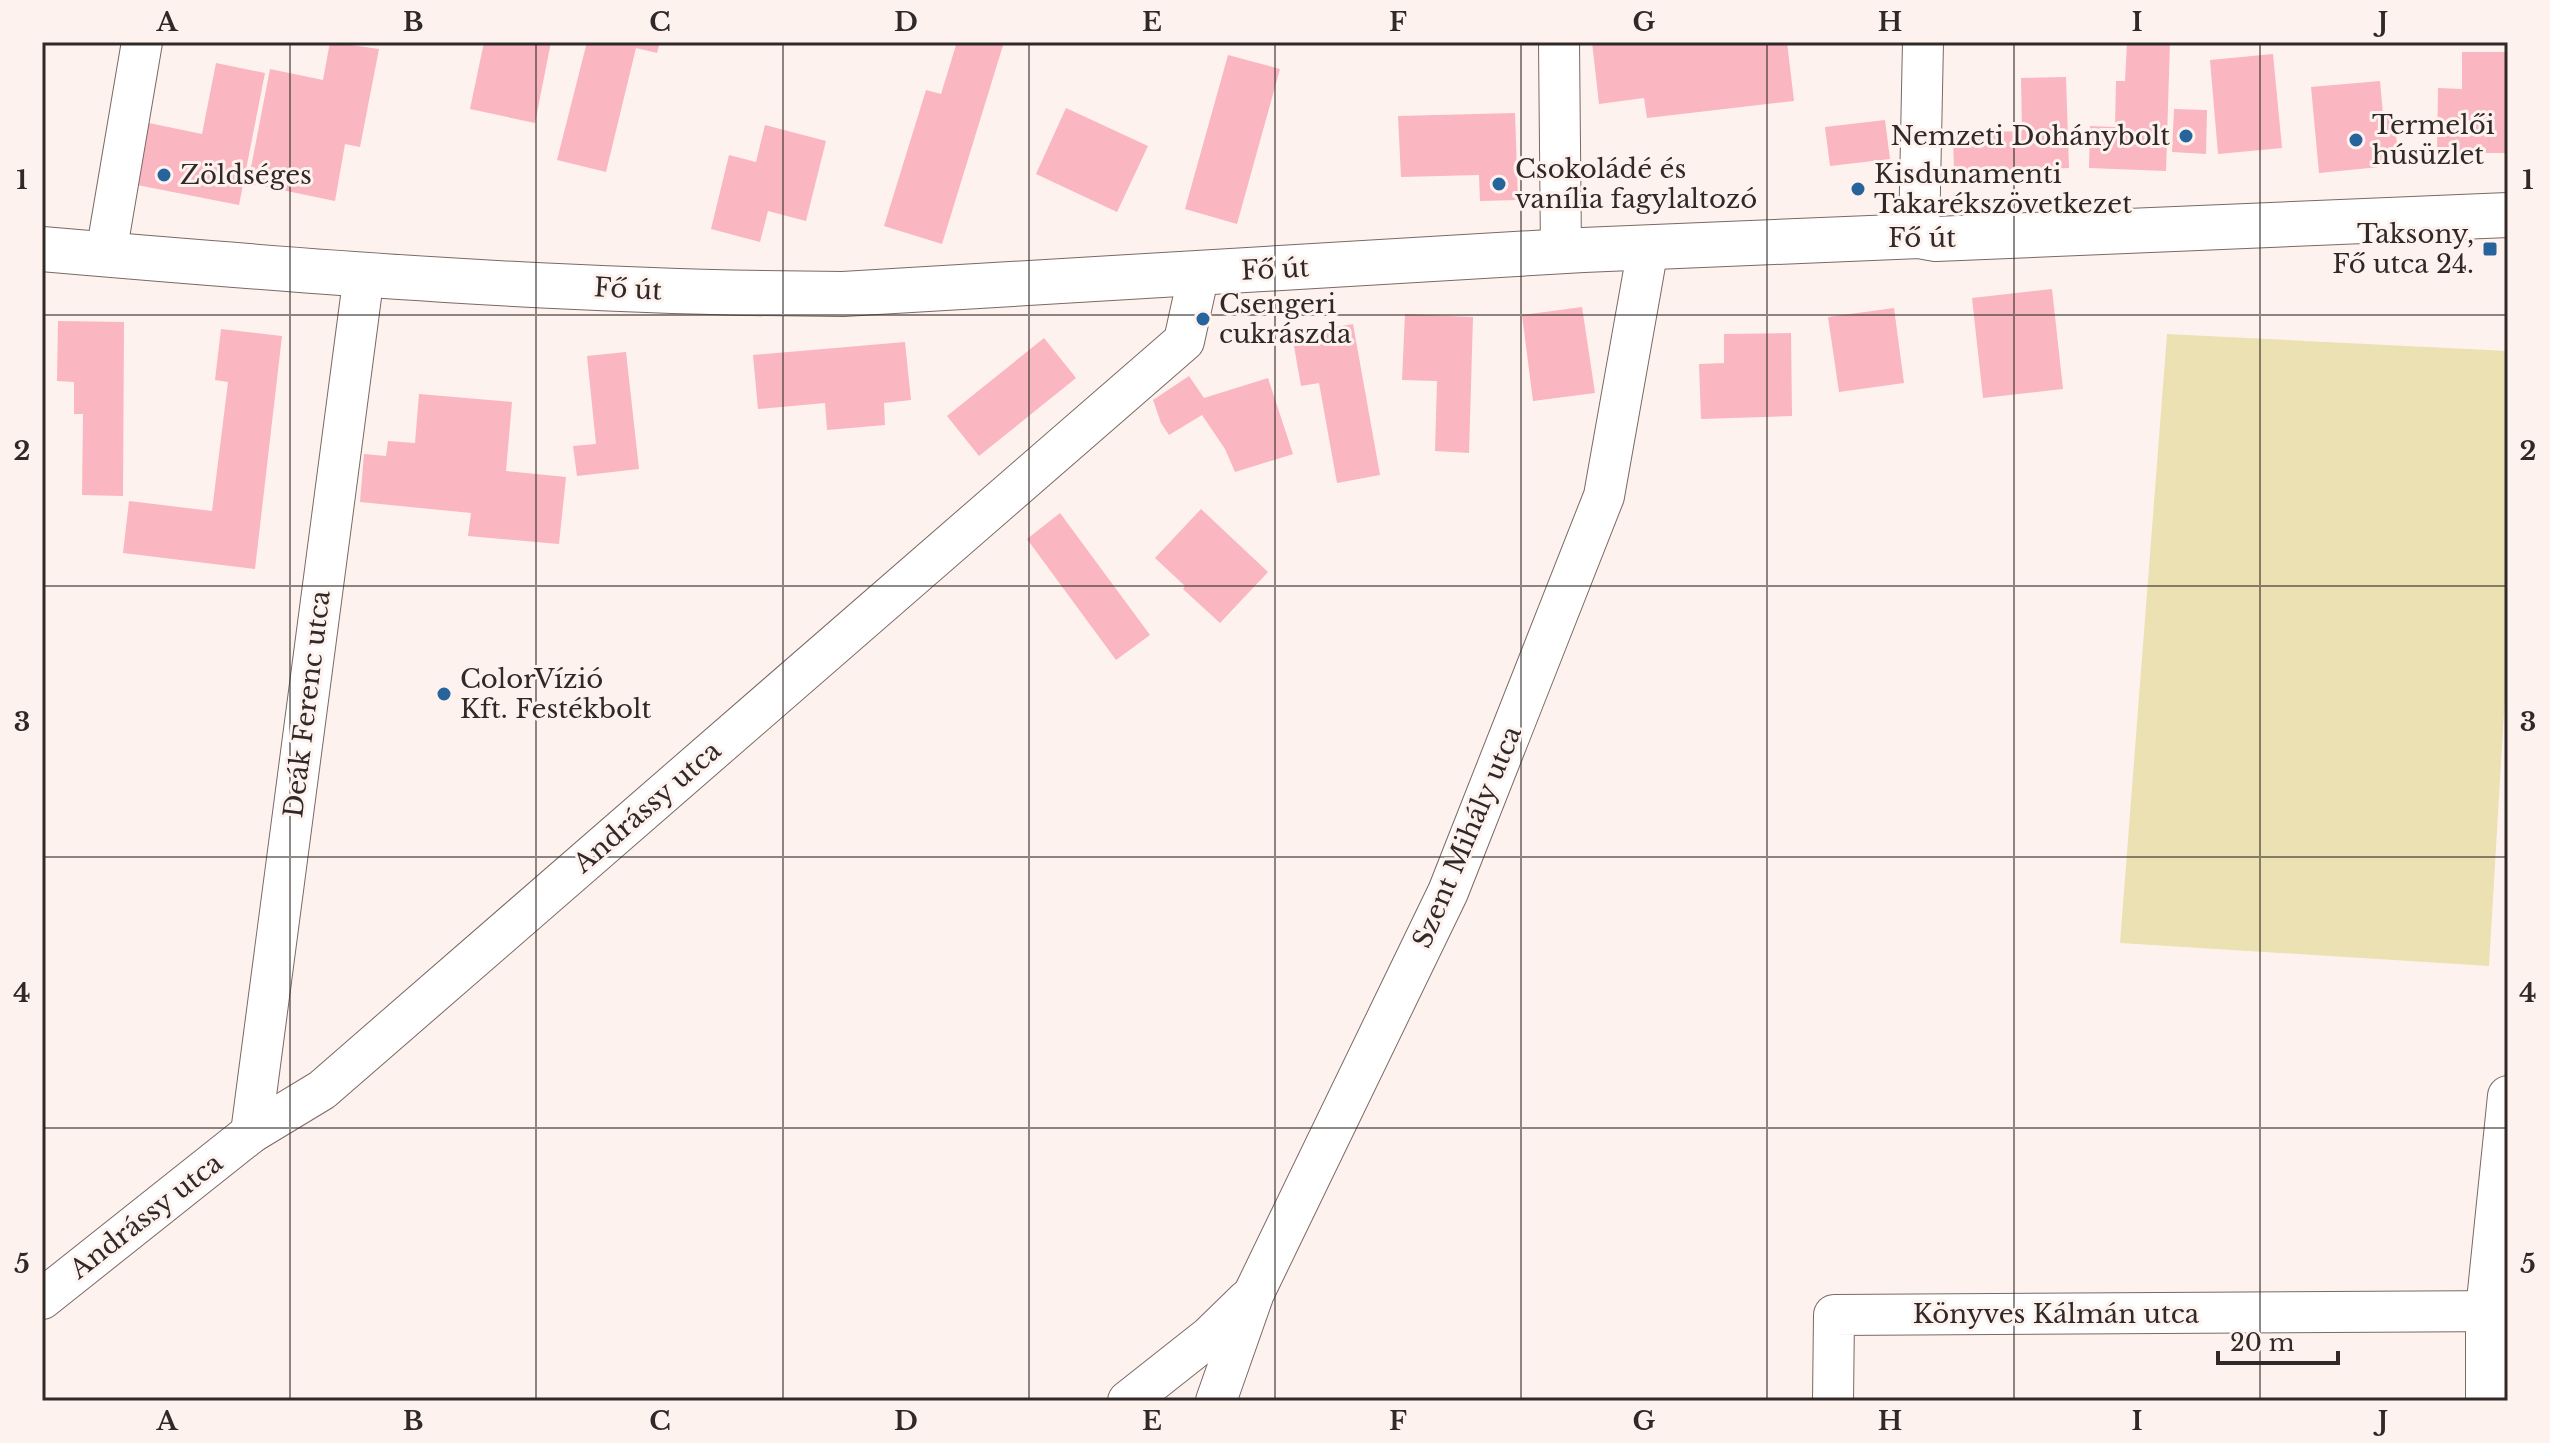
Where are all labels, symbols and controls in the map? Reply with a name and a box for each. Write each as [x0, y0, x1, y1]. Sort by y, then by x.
text: A [155, 6, 178, 38]
text: B [403, 6, 423, 38]
text: C [649, 6, 671, 38]
text: D [894, 6, 918, 38]
text: E [1142, 6, 1162, 38]
text: F [1389, 6, 1407, 38]
text: G [1633, 6, 1656, 38]
text: H [1878, 6, 1902, 38]
text: I [2131, 6, 2143, 38]
text: J [2373, 6, 2388, 38]
place label: Termelői húsüzlet [2372, 109, 2495, 171]
place label: Nemzeti Dohánybolt [1890, 120, 2170, 152]
marker: Nemzeti Dohánybolt [2177, 127, 2195, 145]
marker: Termelői húsüzlet [2347, 131, 2365, 149]
place label: Csokoládé és vanília fagylaltozó [1515, 153, 1757, 215]
place label: Kisdunamenti Takarékszövetkezet [1874, 158, 2132, 220]
place label: Zöldséges [180, 159, 312, 191]
text: 1 [16, 164, 28, 196]
text: 1 [2522, 164, 2534, 196]
marker: Zöldséges [155, 166, 173, 184]
marker: Csokoládé és vanília fagylaltozó [1490, 175, 1508, 193]
marker: Kisdunamenti Takarékszövetkezet [1849, 180, 1867, 198]
place label: Taksony, Fő utca 24. [2332, 218, 2474, 280]
street label: Fő út [1888, 222, 1956, 254]
marker: Taksony, Fő utca 24. [2481, 240, 2499, 258]
street label: Fő út [1240, 251, 1310, 287]
street label: Fő út [593, 271, 663, 307]
place label: Csengeri cukrászda [1219, 288, 1352, 350]
marker: Csengeri cukrászda [1194, 310, 1212, 328]
text: 2 [14, 435, 30, 467]
text: 2 [2520, 435, 2536, 467]
street label: Deák Ferenc utca [277, 588, 337, 819]
place label: ColorVízió Kft. Festékbolt [460, 663, 651, 725]
marker: ColorVízió Kft. Festékbolt [435, 685, 453, 703]
text: 3 [14, 706, 30, 738]
text: 3 [2520, 706, 2536, 738]
street label: Szent Mihály utca [1406, 721, 1528, 953]
street label: Andrássy utca [566, 734, 728, 880]
text: 4 [13, 977, 31, 1009]
text: 4 [2519, 977, 2537, 1009]
street label: Andrássy utca [63, 1146, 229, 1286]
text: 5 [14, 1248, 30, 1280]
text: 5 [2520, 1248, 2536, 1280]
street label: Könyves Kálmán utca [1913, 1298, 2200, 1330]
scale bar [2218, 1315, 2338, 1365]
text: 20 m [2230, 1328, 2295, 1357]
text: A [155, 1405, 178, 1437]
text: B [403, 1405, 423, 1437]
text: C [649, 1405, 671, 1437]
text: D [894, 1405, 918, 1437]
text: E [1142, 1405, 1162, 1437]
text: F [1389, 1405, 1407, 1437]
text: G [1633, 1405, 1656, 1437]
text: H [1878, 1405, 1902, 1437]
text: I [2131, 1405, 2143, 1437]
text: J [2373, 1405, 2388, 1437]

